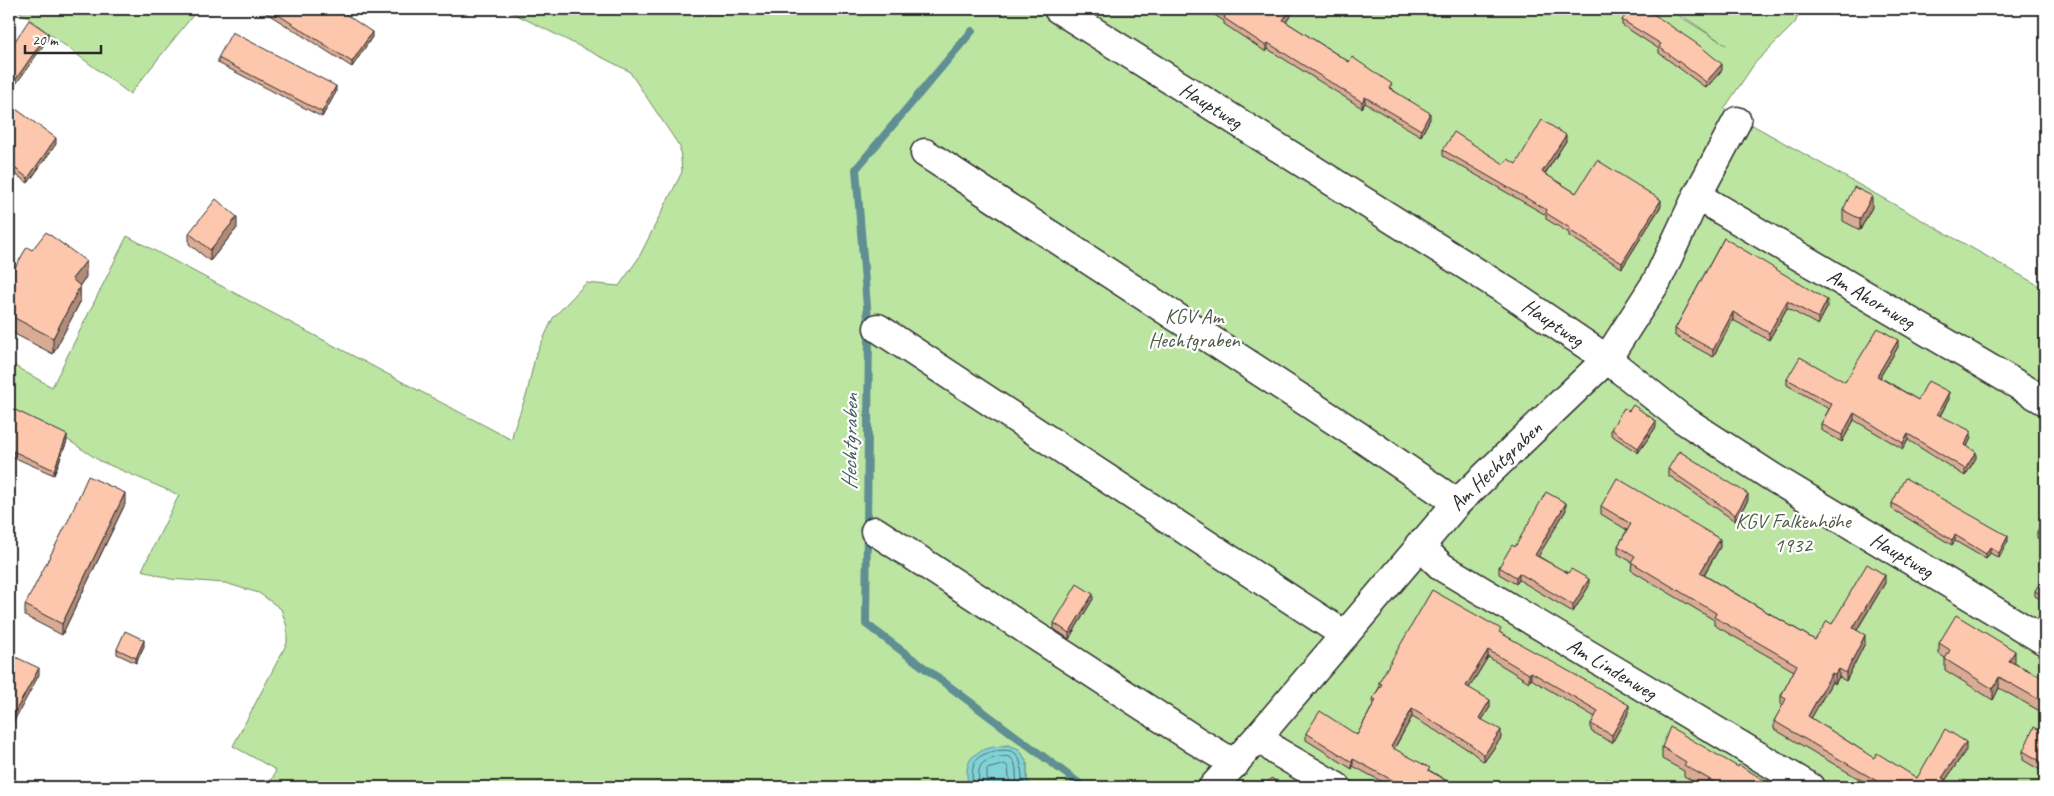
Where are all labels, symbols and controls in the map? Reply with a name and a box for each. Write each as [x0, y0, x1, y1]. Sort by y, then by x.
scale bar [25, 22, 101, 54]
text: 20 m [32, 31, 59, 50]
street label: Hauptweg [1175, 76, 1249, 136]
street label: Am Ahornweg [1823, 263, 1921, 335]
street label: Hauptweg [1517, 292, 1590, 353]
park label: KGV Am Hechtgraben [1148, 303, 1240, 353]
water label: Hechtgraben [835, 392, 865, 490]
street label: Am Hechtgraben [1443, 415, 1548, 516]
park label: KGV Falkenhöhe 1932 [1735, 508, 1853, 558]
street label: Hauptweg [1866, 526, 1940, 585]
street label: Am Lindenweg [1563, 632, 1663, 706]

